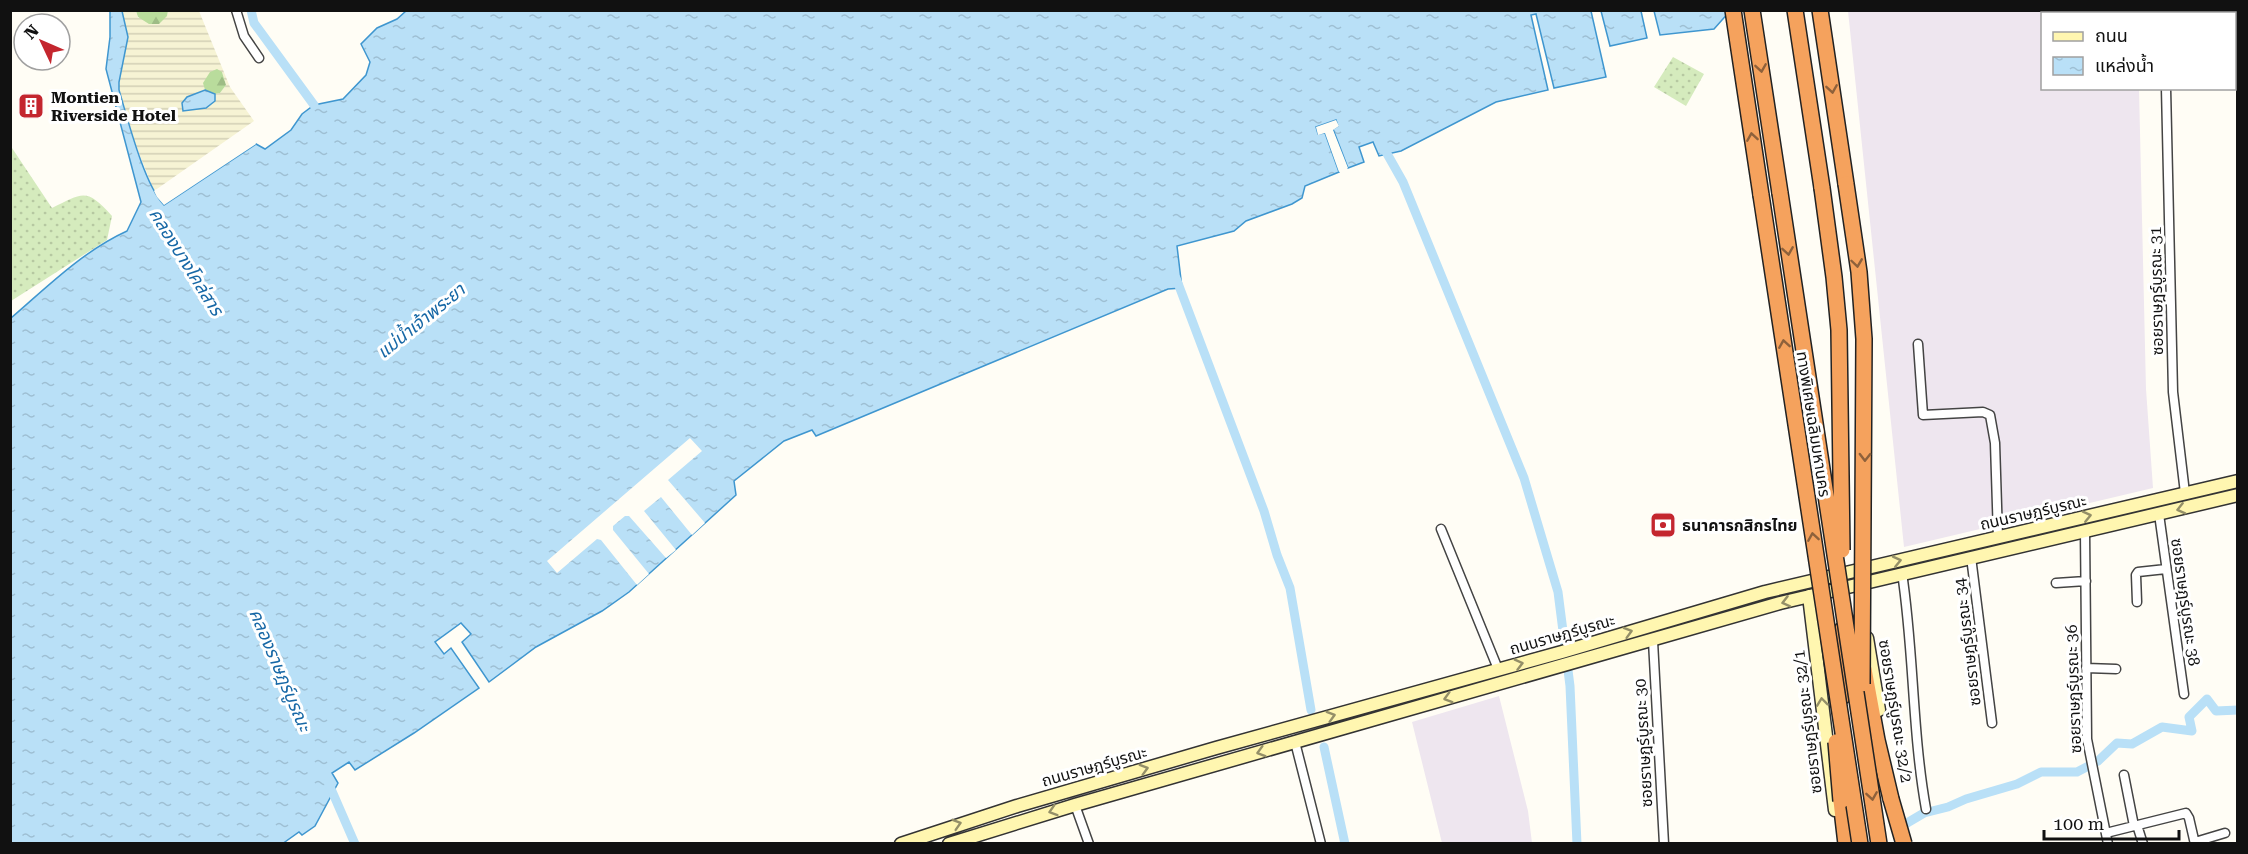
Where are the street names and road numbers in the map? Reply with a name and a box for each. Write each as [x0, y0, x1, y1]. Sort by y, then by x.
street label: ซอยราษฎร์บูรณะ 31 [2146, 226, 2167, 356]
street label: ทางพิเศษเฉลิมมหานคร [1793, 350, 1834, 498]
street label: ถนนราษฎร์บูรณะ [1978, 491, 2088, 534]
street label: ซอยราษฎร์บูรณะ 38 [2167, 537, 2204, 667]
street label: ซอยราษฎร์บูรณะ 34 [1950, 577, 1985, 707]
street label: ถนนราษฎร์บูรณะ [1507, 610, 1617, 659]
street label: ซอยราษฎร์บูรณะ 36 [2062, 624, 2085, 754]
street label: ซอยราษฎร์บูรณะ 32/2 [1875, 638, 1916, 784]
street label: ซอยราษฎร์บูรณะ 32/1 [1789, 649, 1826, 795]
street label: ซอยราษฎร์บูรณะ 30 [1631, 678, 1656, 808]
street label: ถนนราษฎร์บูรณะ [1039, 742, 1149, 791]

